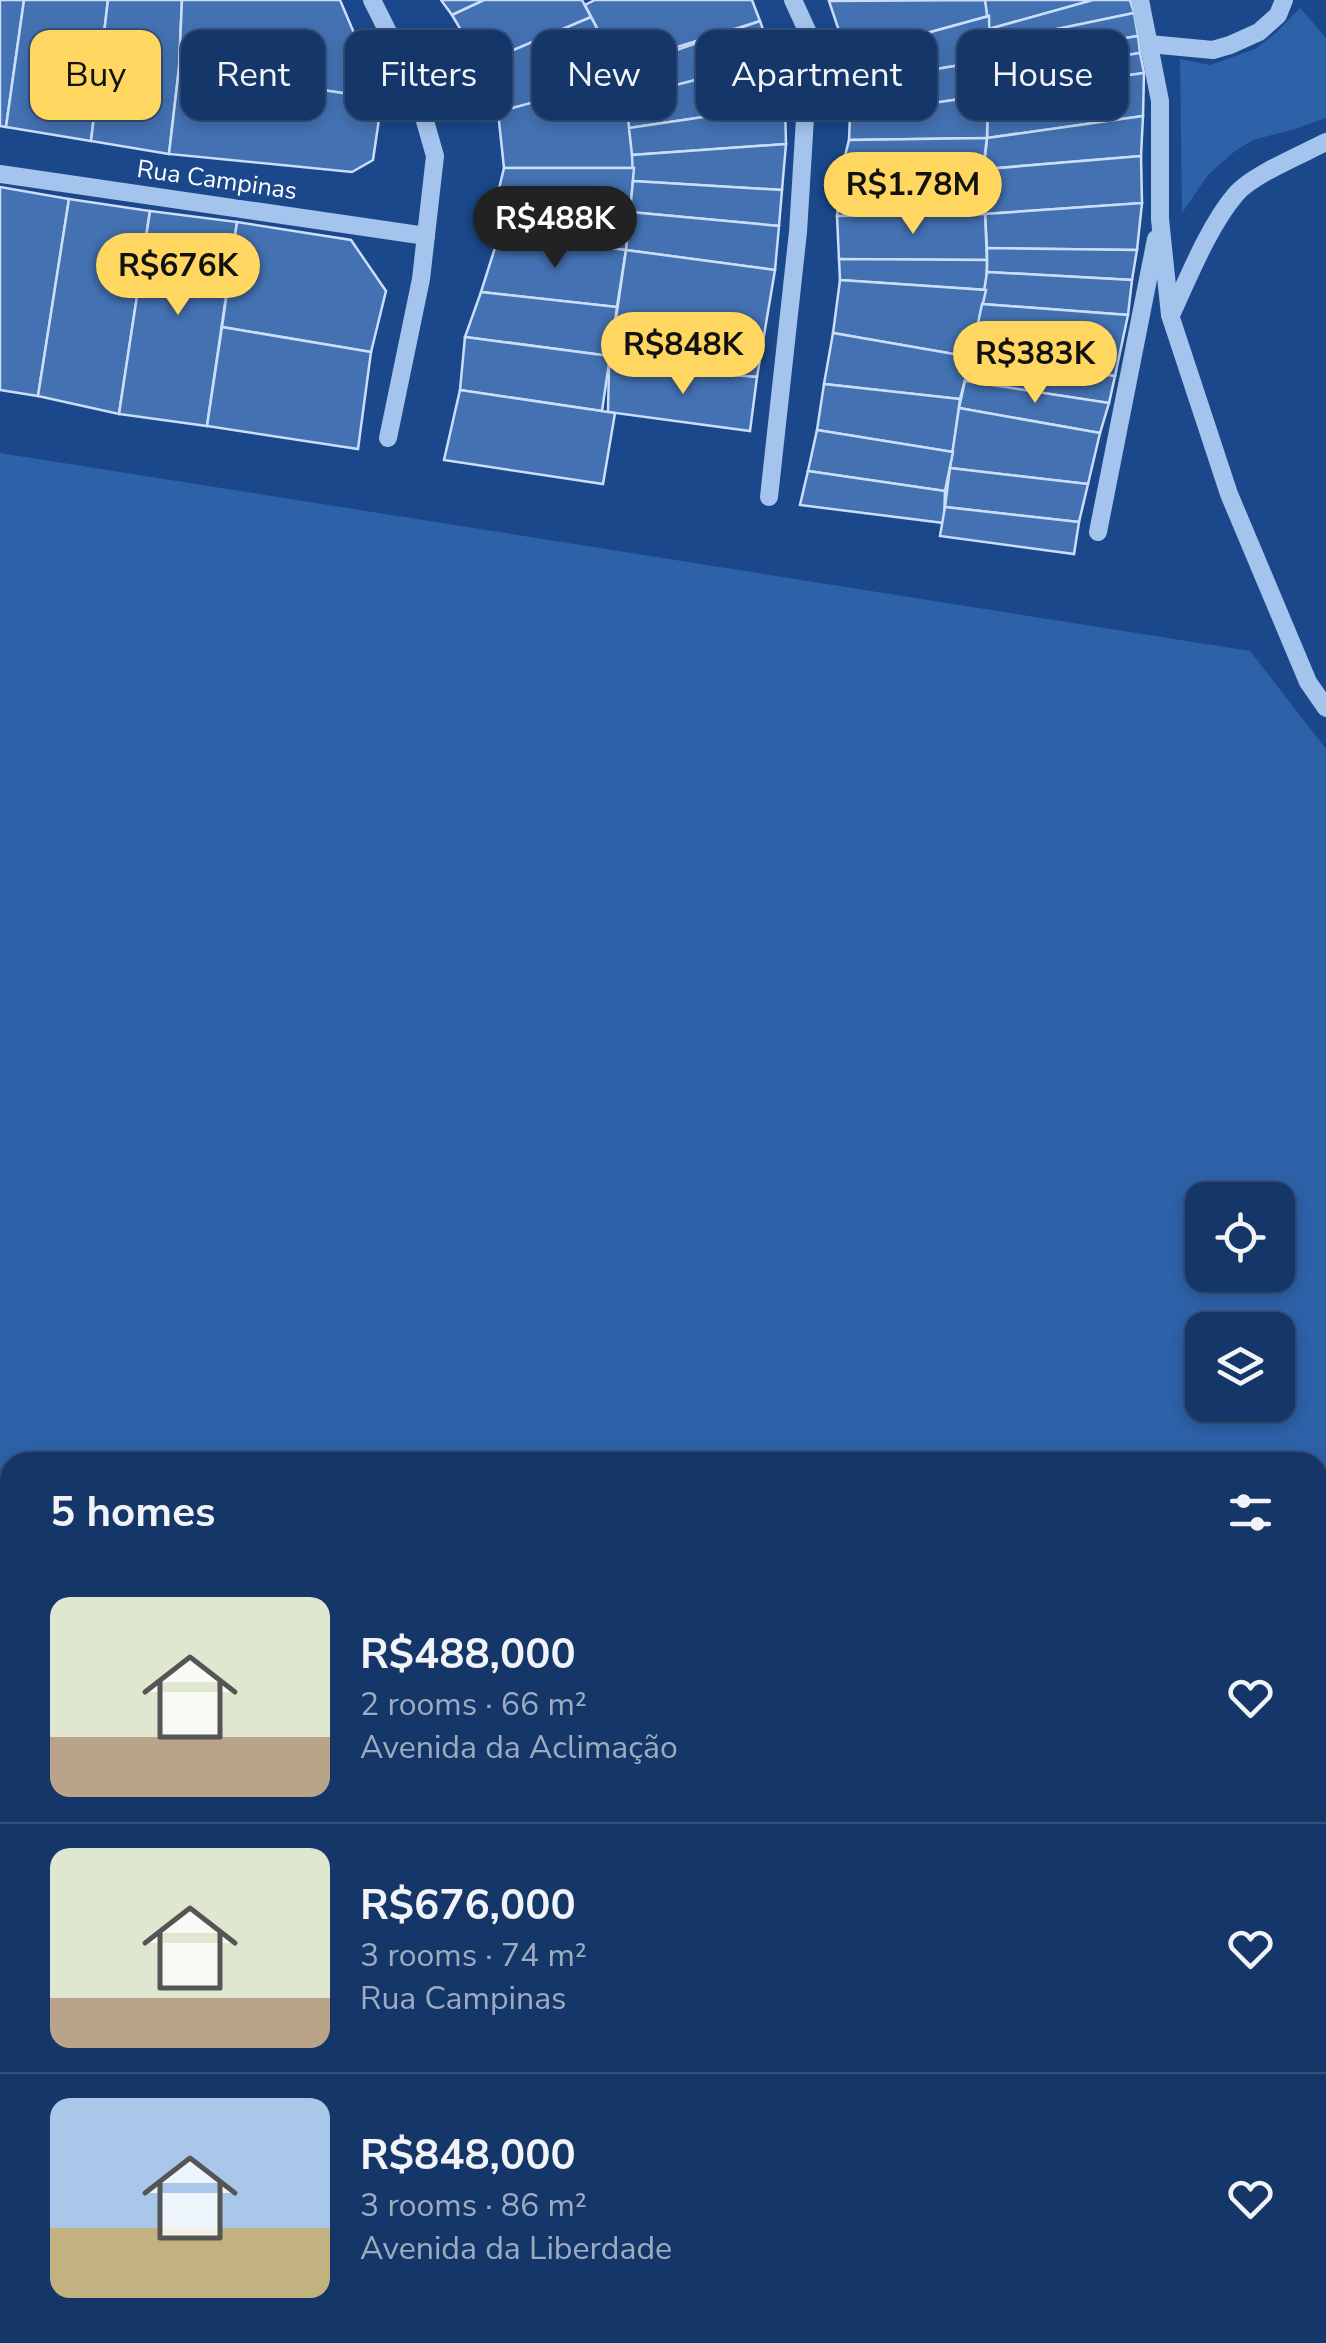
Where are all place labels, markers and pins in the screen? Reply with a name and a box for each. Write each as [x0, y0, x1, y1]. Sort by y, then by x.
pin: R$1.78M [821, 152, 1005, 237]
pin: R$488K [474, 186, 636, 271]
pin: R$676K [97, 233, 259, 318]
pin: R$848K [602, 312, 764, 397]
pin: R$383K [954, 321, 1116, 406]

